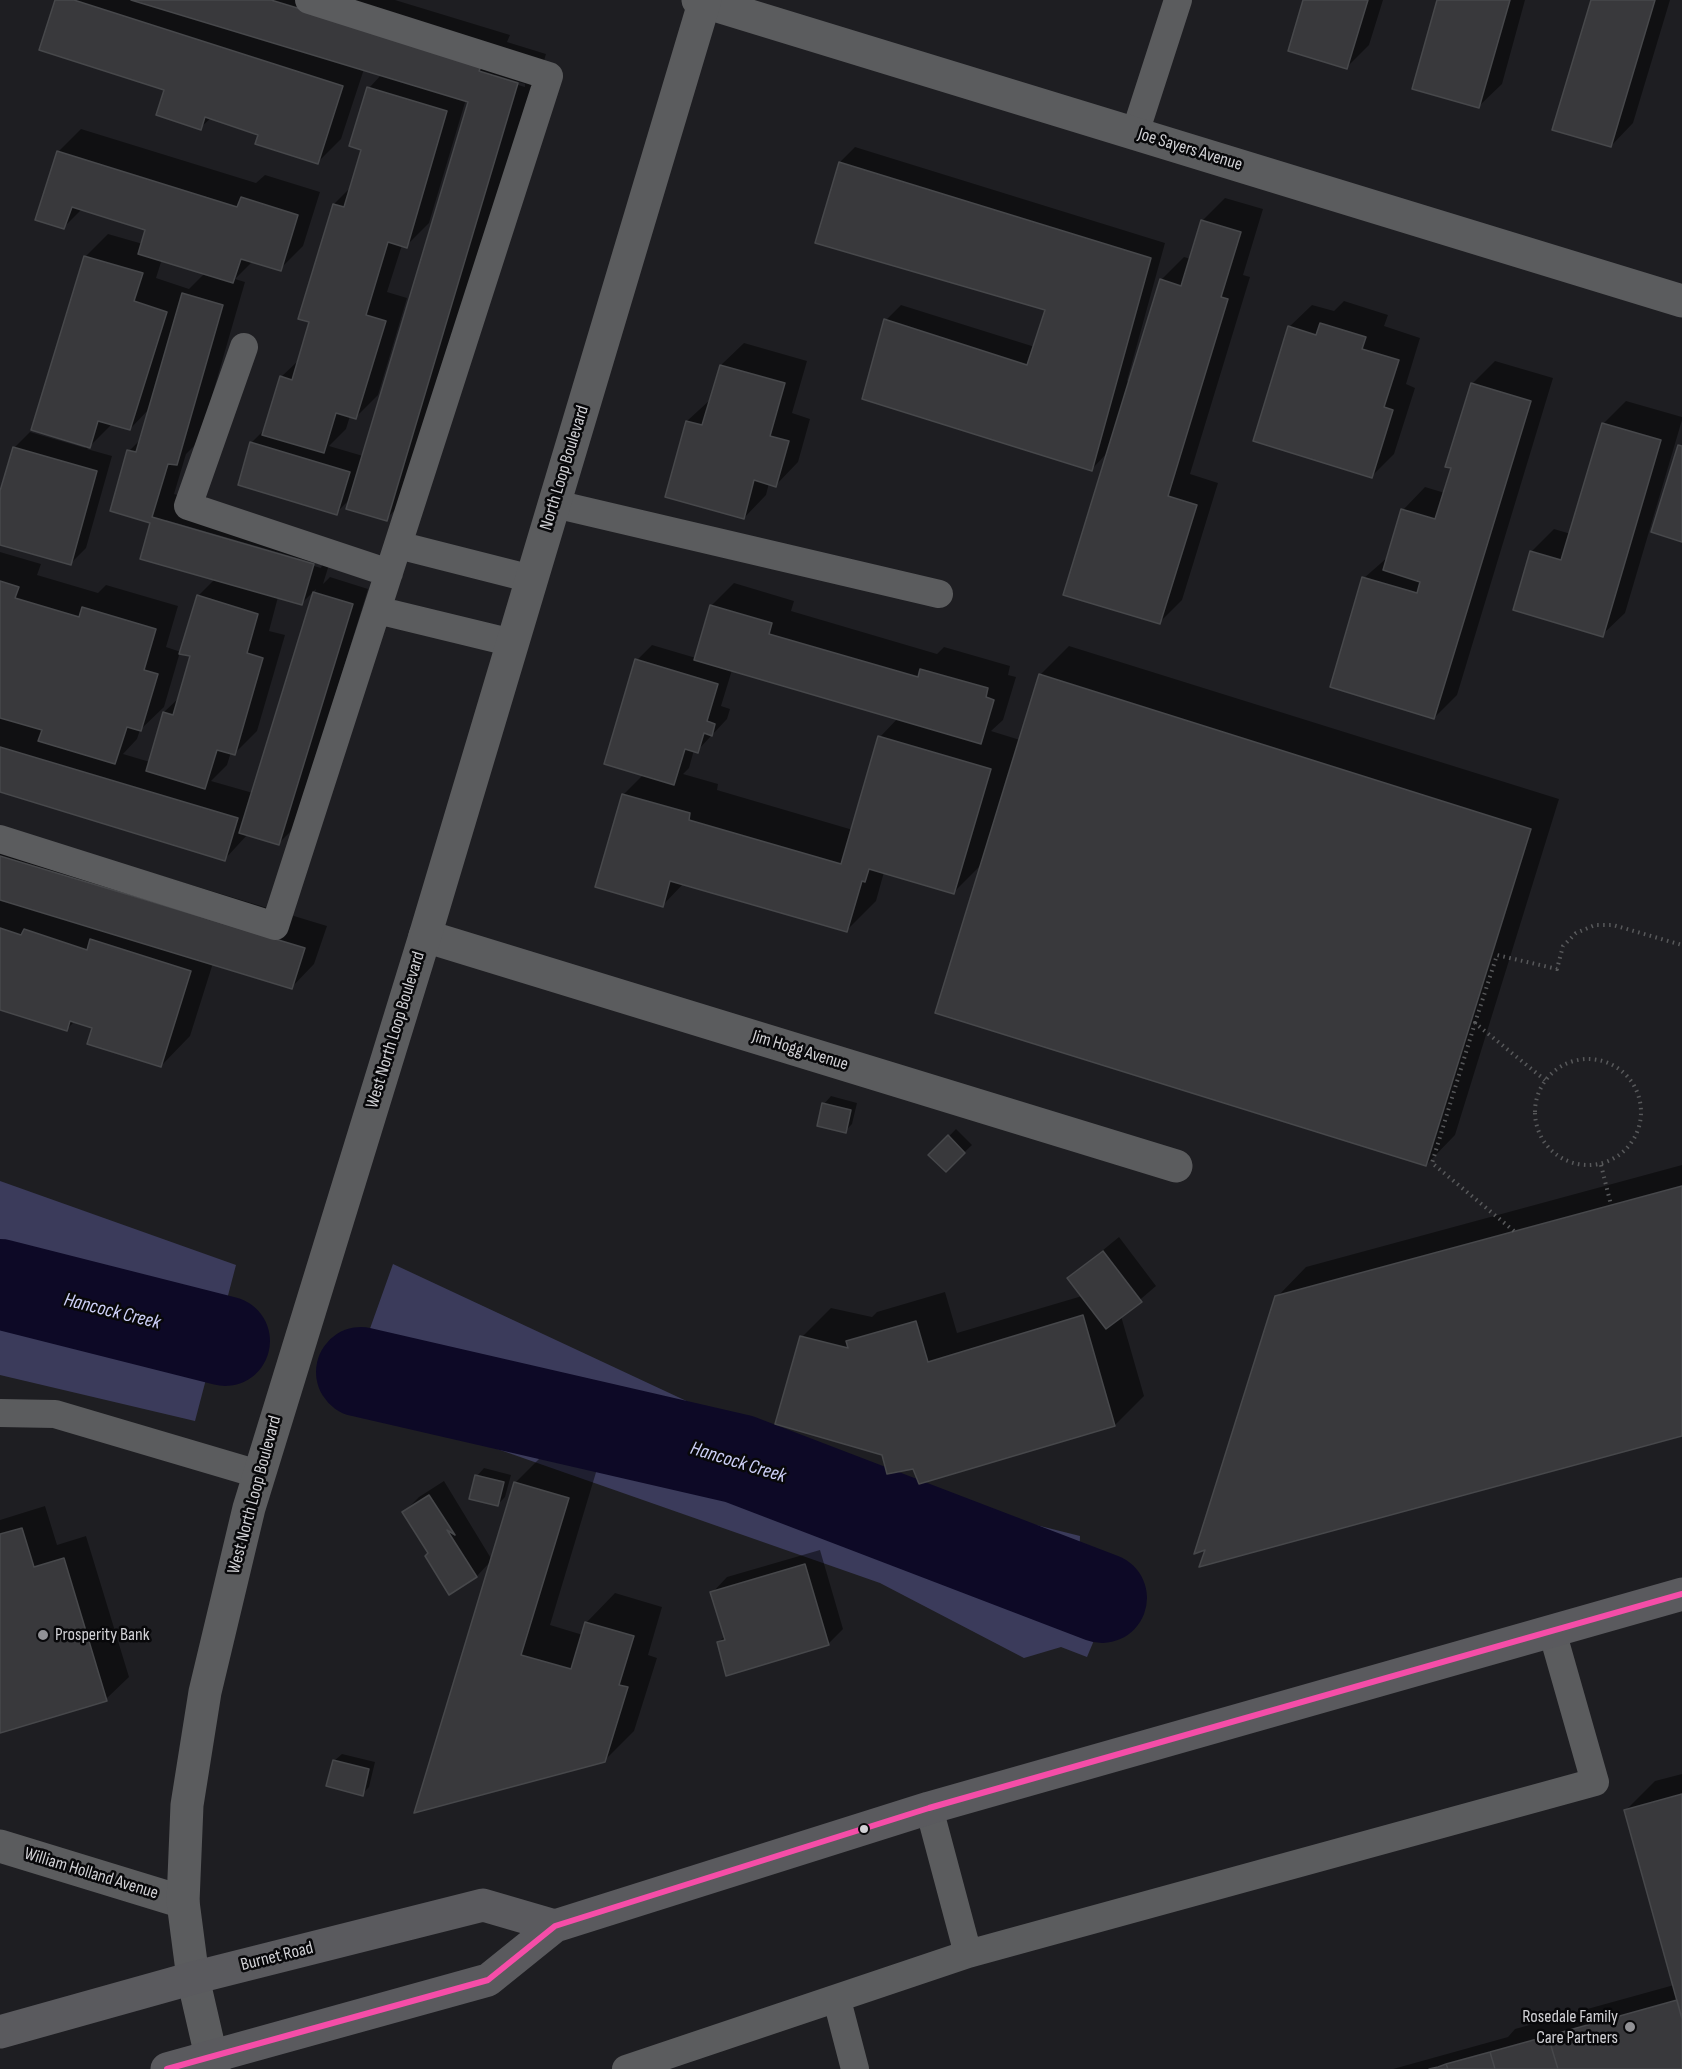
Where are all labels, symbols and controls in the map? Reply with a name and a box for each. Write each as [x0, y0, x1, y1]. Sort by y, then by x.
street label: Joe Sayers Avenue [1135, 124, 1245, 176]
street label: North Loop Boulevard [536, 403, 594, 533]
street label: West North Loop Boulevard [362, 949, 430, 1111]
street label: Jim Hogg Avenue [749, 1026, 851, 1076]
water label: Hancock Creek [61, 1288, 163, 1336]
street label: West North Loop Boulevard [224, 1414, 286, 1576]
water label: Hancock Creek [687, 1437, 789, 1489]
place label: Prosperity Bank [55, 1624, 150, 1646]
marker: Prosperity Bank [36, 1628, 50, 1642]
unlabelled marker [858, 1823, 870, 1835]
street label: William Holland Avenue [21, 1843, 161, 1905]
street label: Burnet Road [239, 1938, 315, 1976]
place label: Rosedale Family Care Partners [1522, 2006, 1618, 2048]
marker: Rosedale Family Care Partners [1623, 2020, 1637, 2034]

